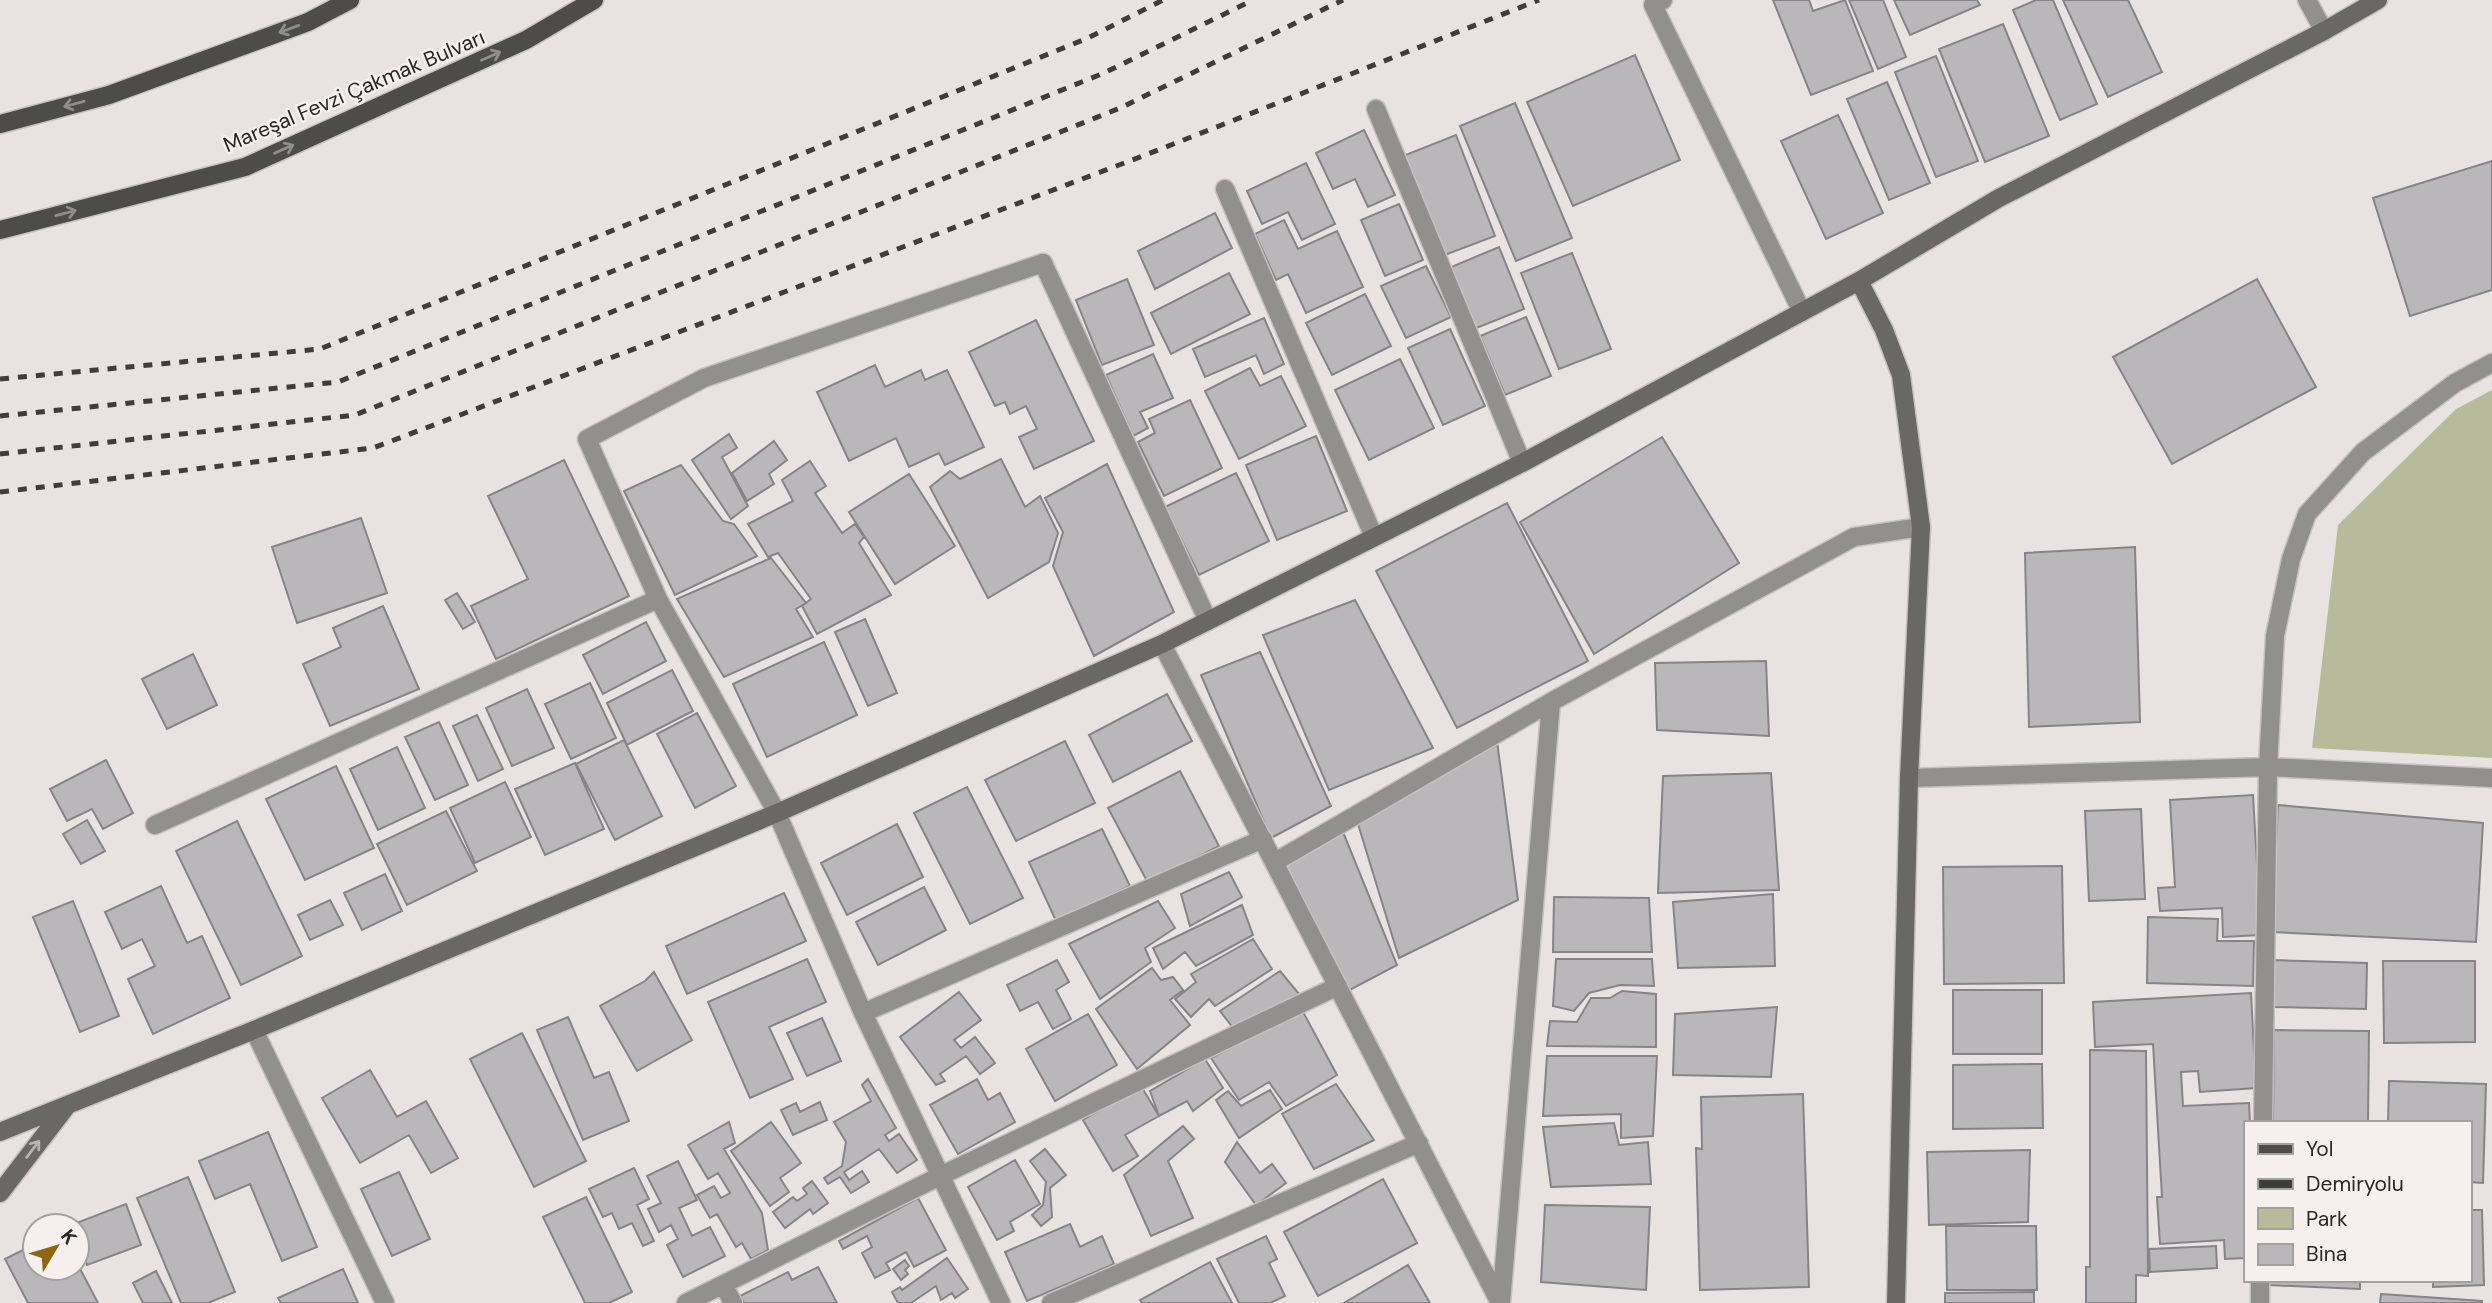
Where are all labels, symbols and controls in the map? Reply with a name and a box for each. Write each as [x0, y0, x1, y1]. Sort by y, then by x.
street label: Mareşal Fevzi Çakmak Bulvarı [219, 23, 489, 159]
one-way arrow [278, 24, 300, 36]
one-way arrow [480, 49, 502, 62]
one-way arrow [63, 98, 86, 111]
one-way arrow [273, 142, 294, 155]
one-way arrow [54, 206, 77, 219]
legend [2244, 1121, 2471, 1282]
text: Yol [2306, 1135, 2334, 1163]
one-way arrow [25, 1141, 40, 1159]
text: Demiryolu [2306, 1170, 2404, 1198]
text: Park [2306, 1205, 2348, 1233]
north arrow [21, 1212, 91, 1282]
text: K [55, 1224, 83, 1249]
text: Bina [2306, 1240, 2347, 1268]

